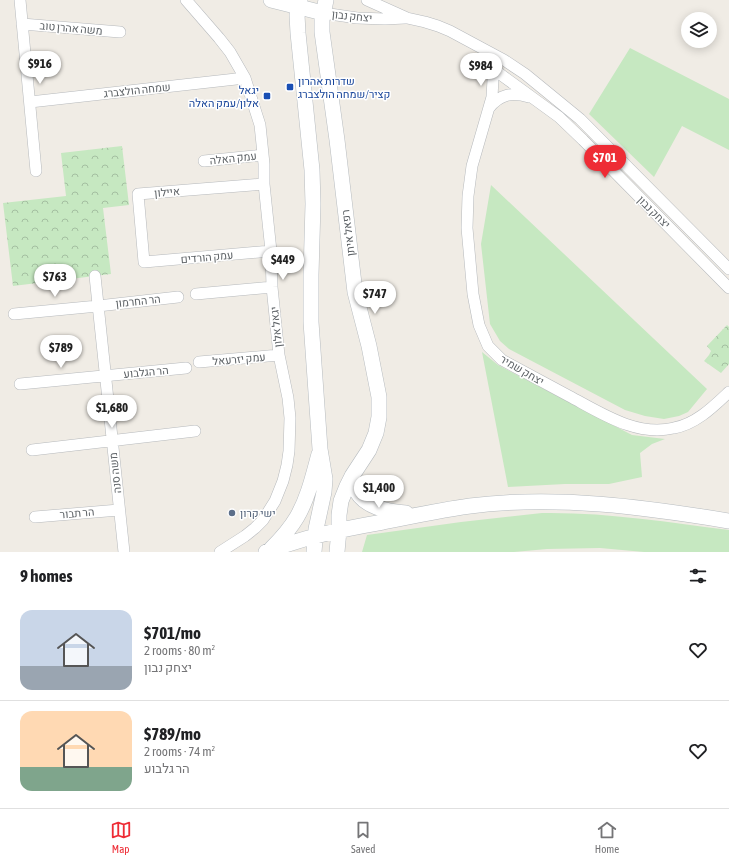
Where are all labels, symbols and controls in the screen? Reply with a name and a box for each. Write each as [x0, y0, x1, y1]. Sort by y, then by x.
street label: יצחק נבון [331, 8, 373, 24]
map controls [681, 12, 717, 48]
button: layers [681, 12, 717, 48]
street label: משה אהרן טוב [39, 19, 103, 37]
pin: $916 [16, 51, 64, 85]
pin: $984 [457, 53, 505, 87]
text: $916 [28, 56, 52, 71]
text: $984 [469, 58, 493, 73]
place label: שדרות אהרון קציר/שמחה הולצברג [298, 75, 390, 100]
street label: שמחה הולצברג [103, 81, 171, 99]
marker: שדרות אהרון קציר/שמחה הולצברג [285, 82, 295, 92]
place label: יגאל אלון/עמק האלה [189, 84, 259, 109]
marker: יגאל אלון/עמק האלה [262, 91, 272, 101]
pin: $701 [581, 145, 629, 179]
street label: עמק האלה [209, 150, 257, 166]
text: $701 [593, 150, 617, 165]
street label: איילון [154, 185, 180, 199]
street label: יצחק נבון [635, 193, 673, 231]
street label: רפאל איתן [339, 209, 357, 257]
pin: $449 [259, 247, 307, 281]
street label: עמק הורדים [180, 249, 234, 265]
text: $449 [271, 252, 295, 267]
pin: $763 [31, 264, 79, 298]
text: $763 [43, 269, 67, 284]
pin: $747 [351, 281, 399, 315]
text: $747 [363, 286, 387, 301]
street label: הר החרמון [115, 293, 161, 309]
street label: יגאל אלון [268, 306, 284, 348]
pin: $789 [37, 335, 85, 369]
text: $789 [49, 340, 73, 355]
street label: עמק יזרעאל [212, 351, 266, 367]
street label: יצחק שמיר [498, 353, 546, 387]
street label: הר הגלבוע [123, 364, 169, 380]
pin: $1,680 [79, 395, 145, 429]
text: $1,680 [96, 400, 128, 415]
street label: משה סנה [107, 452, 123, 494]
pin: $1,400 [346, 475, 412, 509]
text: $1,400 [363, 480, 395, 495]
street label: הר תבור [59, 506, 95, 520]
place label: ישי קרון [240, 507, 276, 519]
marker: ישי קרון [227, 508, 237, 518]
icon: filters [687, 565, 709, 587]
text: 9 homes [20, 566, 73, 586]
text: $701/mo [144, 623, 201, 643]
icon: home [52, 626, 100, 674]
icon: heart [687, 639, 709, 661]
text: 2 rooms · 80 m² [144, 643, 215, 658]
text: יצחק נבון [144, 660, 192, 675]
text: $789/mo [144, 724, 201, 744]
icon: home [52, 727, 100, 775]
icon: heart [687, 740, 709, 762]
text: 2 rooms · 74 m² [144, 744, 215, 759]
text: הר גלבוע [144, 761, 190, 776]
tab: Map [110, 819, 132, 855]
tab: Saved [351, 819, 375, 855]
tab: Home [595, 819, 619, 855]

